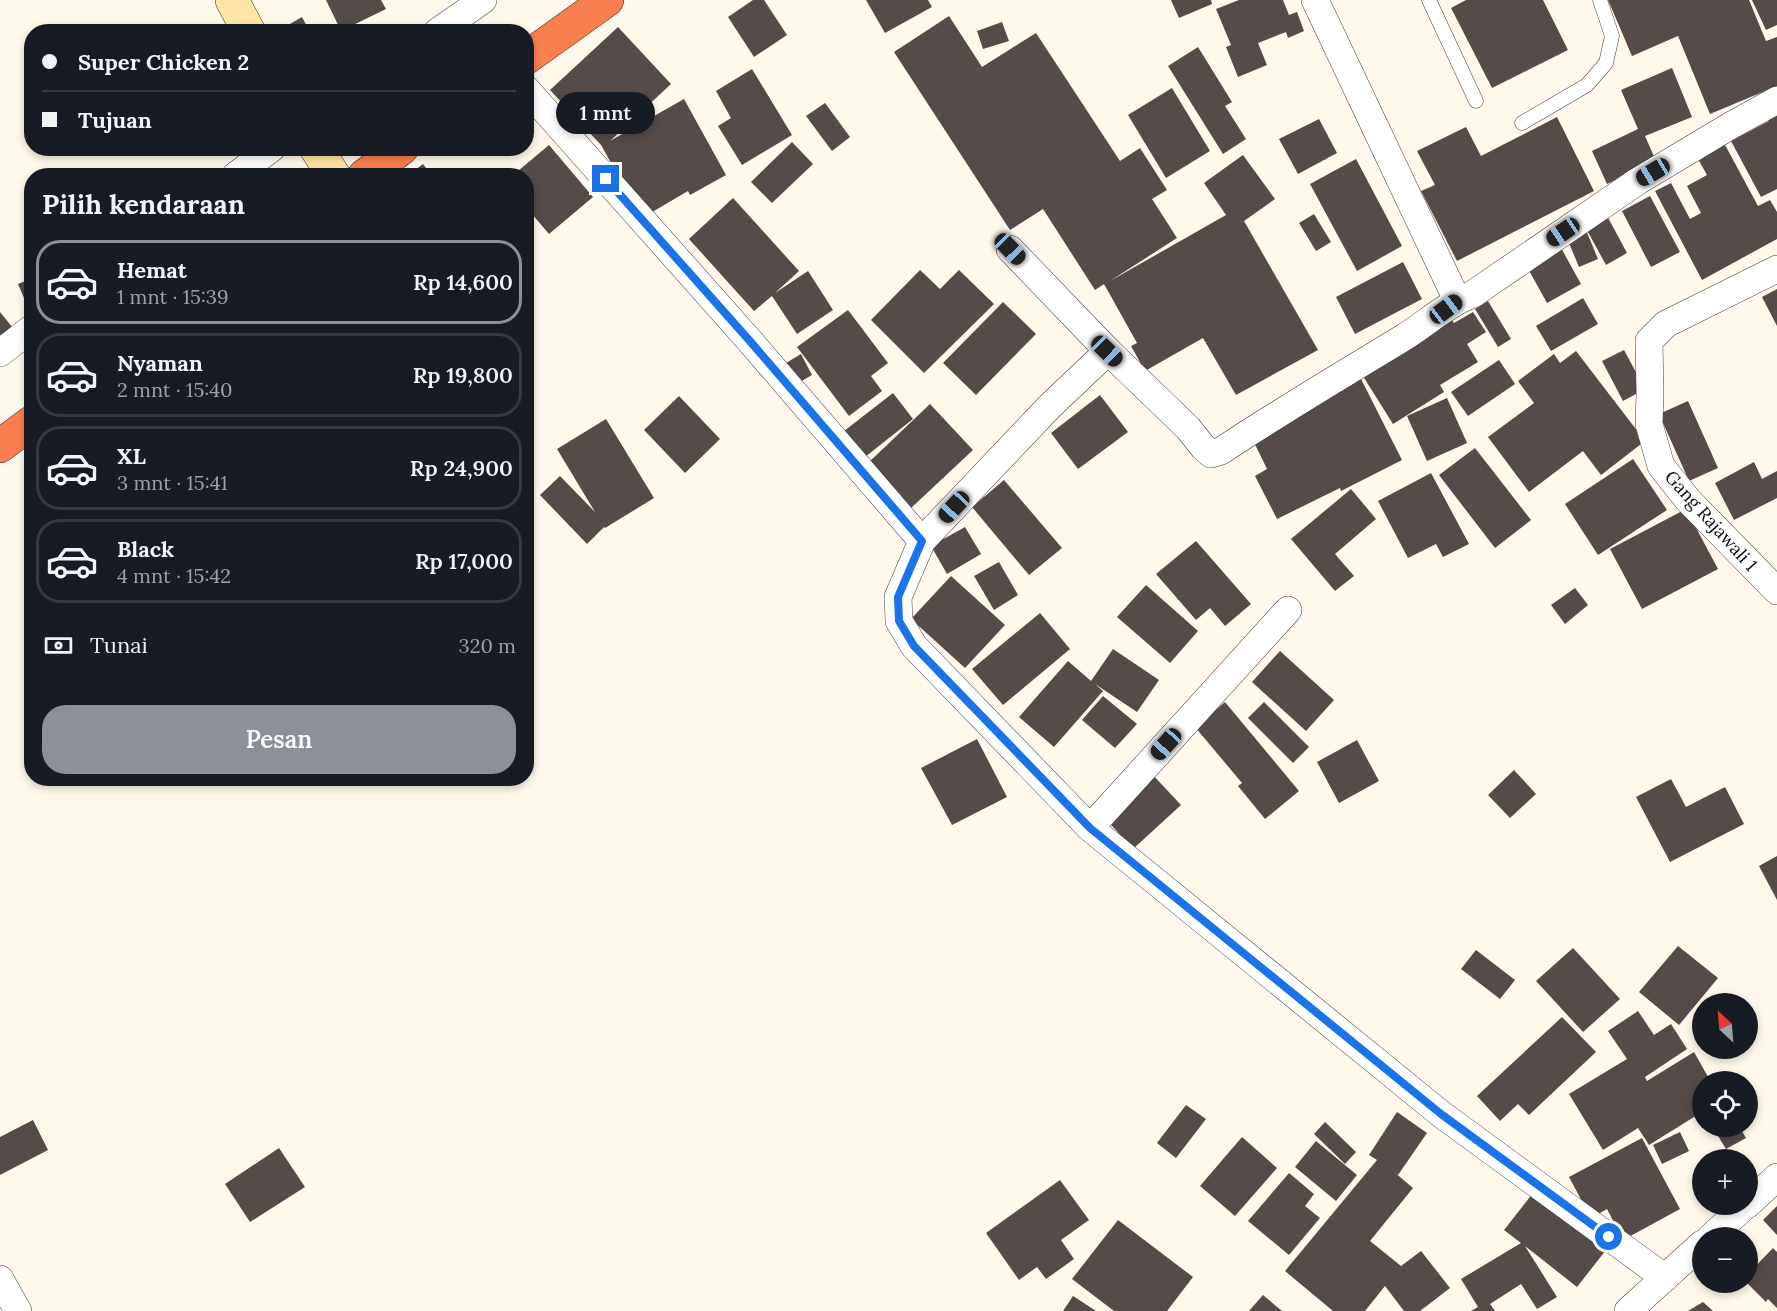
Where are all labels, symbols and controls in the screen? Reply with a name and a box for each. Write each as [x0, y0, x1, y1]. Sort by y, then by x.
text: Super Chicken 2 [78, 48, 249, 76]
callout: 1 mnt [556, 92, 656, 134]
text: 1 mnt [580, 100, 631, 125]
text: Tujuan [78, 106, 152, 134]
car [1633, 155, 1673, 189]
route end [592, 165, 619, 192]
text: Pilih kendaraan [42, 187, 245, 221]
car [1543, 214, 1583, 250]
car [991, 230, 1029, 268]
icon: car [45, 255, 99, 309]
text: Hemat [117, 256, 187, 284]
text: Rp 14,600 [413, 268, 513, 296]
text: 1 mnt · 15:39 [117, 284, 229, 309]
car [1426, 291, 1466, 327]
car [1088, 332, 1126, 370]
icon: car [45, 348, 99, 402]
text: Nyaman [117, 349, 203, 377]
text: Rp 19,800 [413, 361, 513, 389]
text: 2 mnt · 15:40 [117, 377, 233, 402]
icon: car [45, 441, 99, 495]
text: XL [117, 442, 146, 470]
text: Rp 24,900 [410, 454, 513, 482]
street label: Gang Rajawali 1 [1660, 466, 1763, 576]
text: 3 mnt · 15:41 [117, 470, 228, 495]
car [935, 488, 973, 526]
icon: car [45, 534, 99, 588]
text: Black [117, 535, 174, 563]
text: Rp 17,000 [415, 547, 513, 575]
text: 4 mnt · 15:42 [117, 563, 231, 588]
icon: cash [42, 629, 75, 662]
text: Tunai [90, 631, 148, 659]
text: 320 m [459, 633, 516, 658]
button: Pesan [42, 705, 516, 774]
car [1147, 725, 1185, 763]
north arrow [1692, 993, 1758, 1059]
map controls [1692, 993, 1758, 1293]
button: locate [1692, 1071, 1758, 1137]
button: + [1692, 1149, 1758, 1215]
route start [1595, 1223, 1622, 1250]
button: − [1692, 1227, 1758, 1293]

